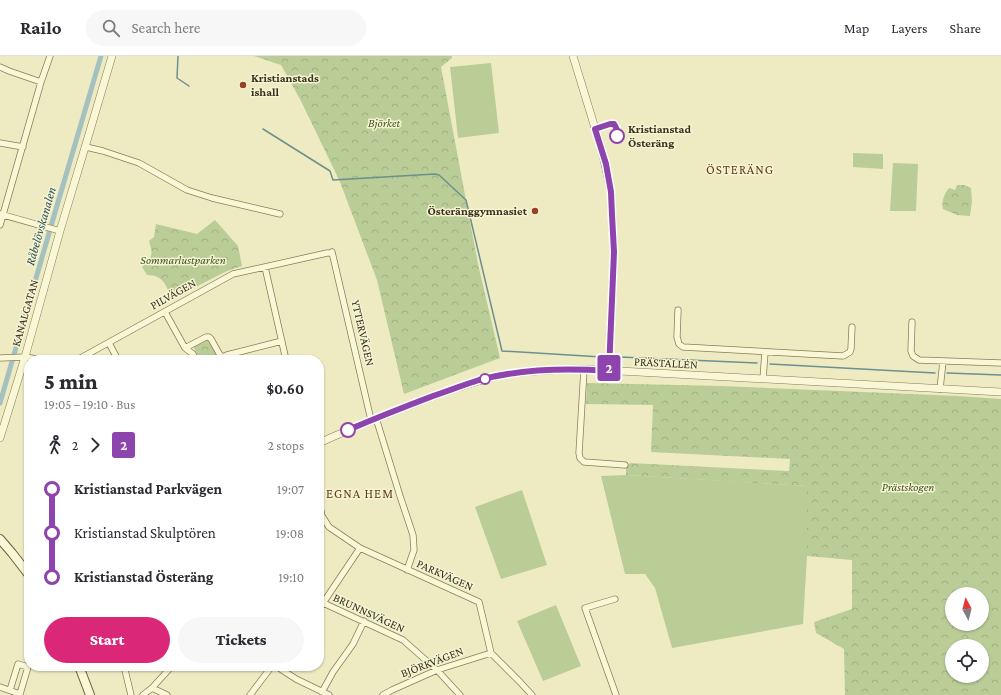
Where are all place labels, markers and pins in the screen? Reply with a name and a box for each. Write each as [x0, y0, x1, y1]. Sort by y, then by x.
place label: Kristianstads ishall [251, 71, 319, 99]
marker: Kristianstads ishall [238, 80, 248, 90]
place label: Kristianstad Österäng [628, 122, 691, 150]
marker: Kristianstad Österäng [609, 128, 625, 144]
place label: Österänggymnasiet [428, 204, 528, 218]
marker: Österänggymnasiet [530, 206, 540, 216]
unlabelled marker [479, 373, 491, 385]
unlabelled marker [340, 422, 356, 438]

